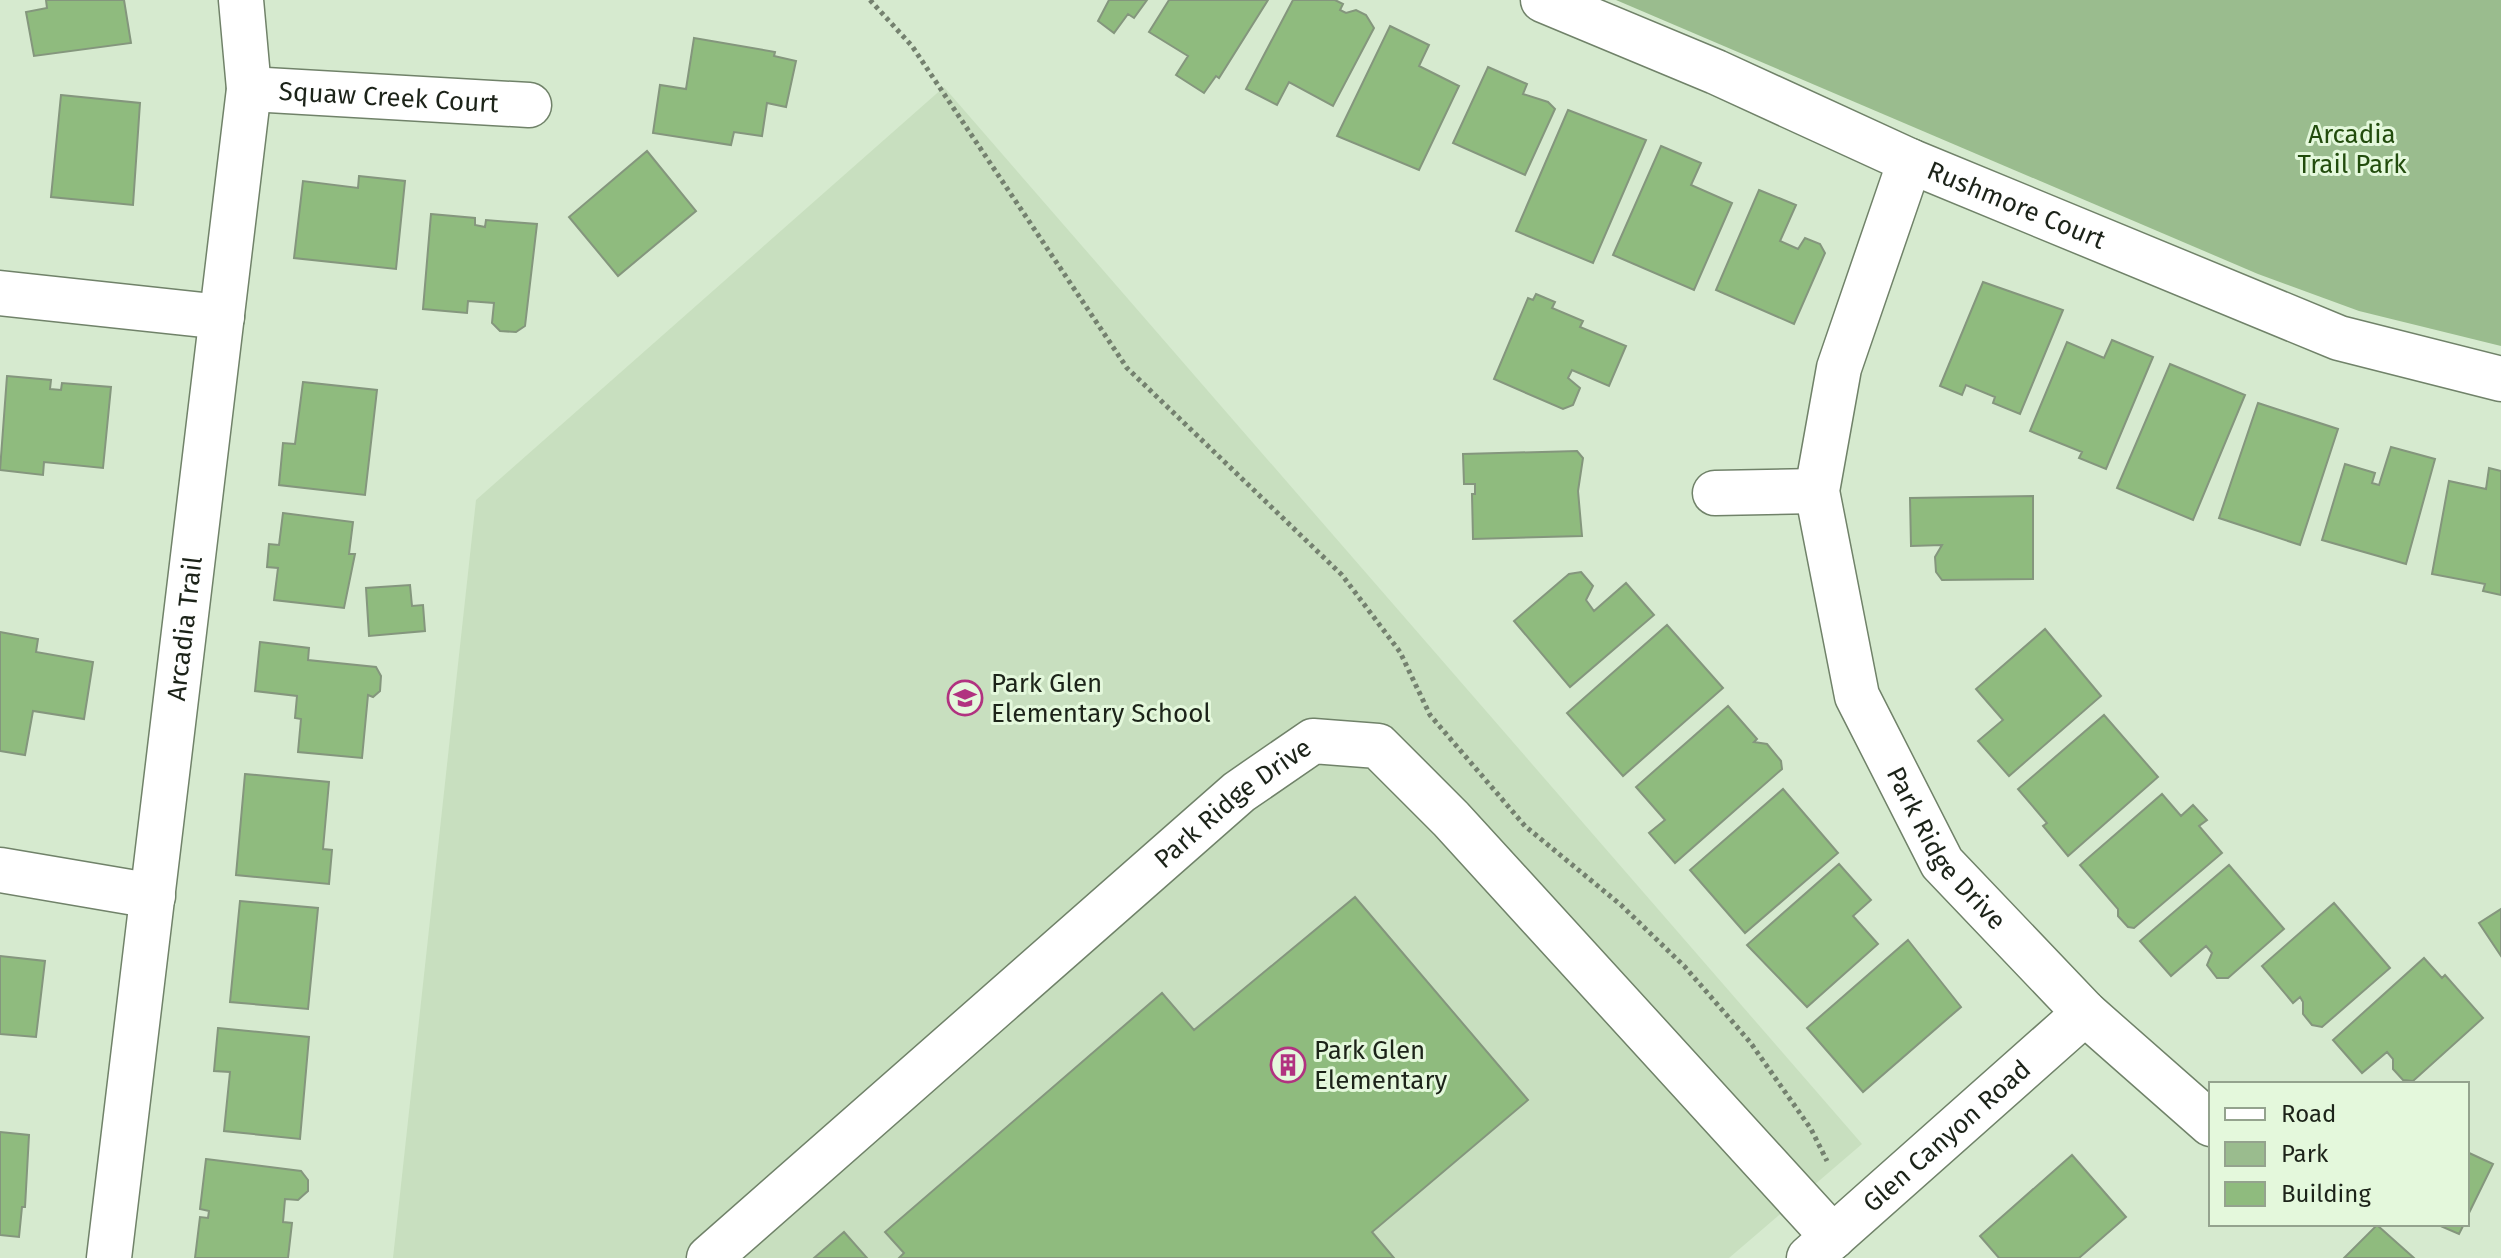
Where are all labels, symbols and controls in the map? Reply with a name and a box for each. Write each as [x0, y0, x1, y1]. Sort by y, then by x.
street label: Squaw Creek Court [278, 76, 500, 119]
park label: Arcadia Trail Park [2298, 119, 2407, 180]
street label: Rushmore Court [1923, 155, 2111, 256]
street label: Arcadia Trail [161, 554, 209, 703]
place label: Park Glen Elementary School [991, 668, 1211, 729]
school or university icon: Park Glen Elementary School [946, 679, 984, 717]
street label: Park Ridge Drive [1148, 732, 1317, 875]
street label: Park Ridge Drive [1880, 762, 2012, 936]
place label: Park Glen Elementary [1314, 1035, 1447, 1096]
building icon: Park Glen Elementary [1269, 1046, 1307, 1084]
street label: Glen Canyon Road [1857, 1054, 2037, 1219]
legend [2209, 1082, 2469, 1226]
text: Road [2281, 1100, 2336, 1128]
text: Park [2281, 1140, 2329, 1168]
text: Building [2281, 1180, 2371, 1208]

